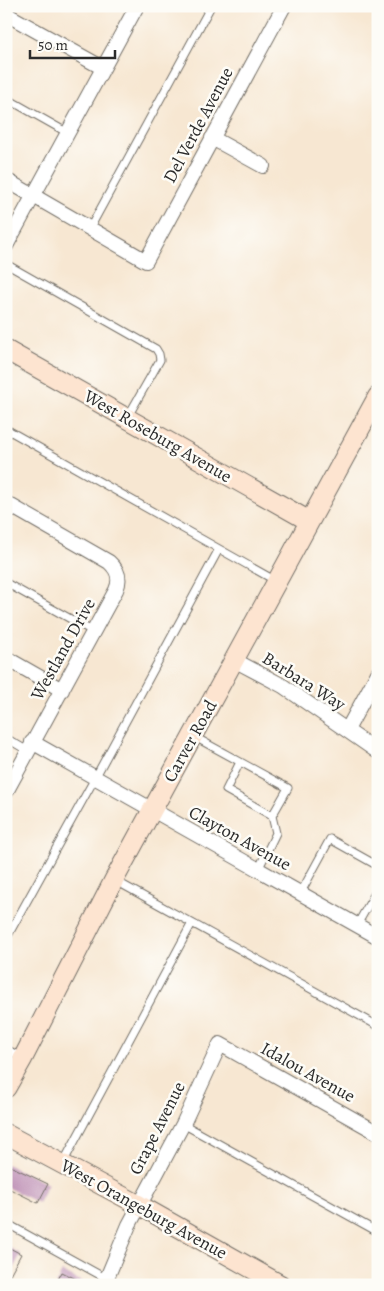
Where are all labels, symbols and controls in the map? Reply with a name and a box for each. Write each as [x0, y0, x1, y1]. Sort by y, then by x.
scale bar [30, 28, 115, 60]
text: 50 m [38, 35, 68, 55]
street label: Del Verde Avenue [157, 63, 239, 187]
street label: West Roseburg Avenue [79, 383, 236, 488]
street label: Westland Drive [25, 594, 101, 705]
street label: Barbara Way [258, 646, 351, 716]
street label: Carver Road [158, 695, 223, 786]
street label: Clayton Avenue [184, 800, 296, 876]
street label: Idalou Avenue [256, 1036, 360, 1108]
street label: Grape Avenue [123, 1077, 191, 1179]
street label: West Orangeburg Avenue [56, 1153, 231, 1265]

